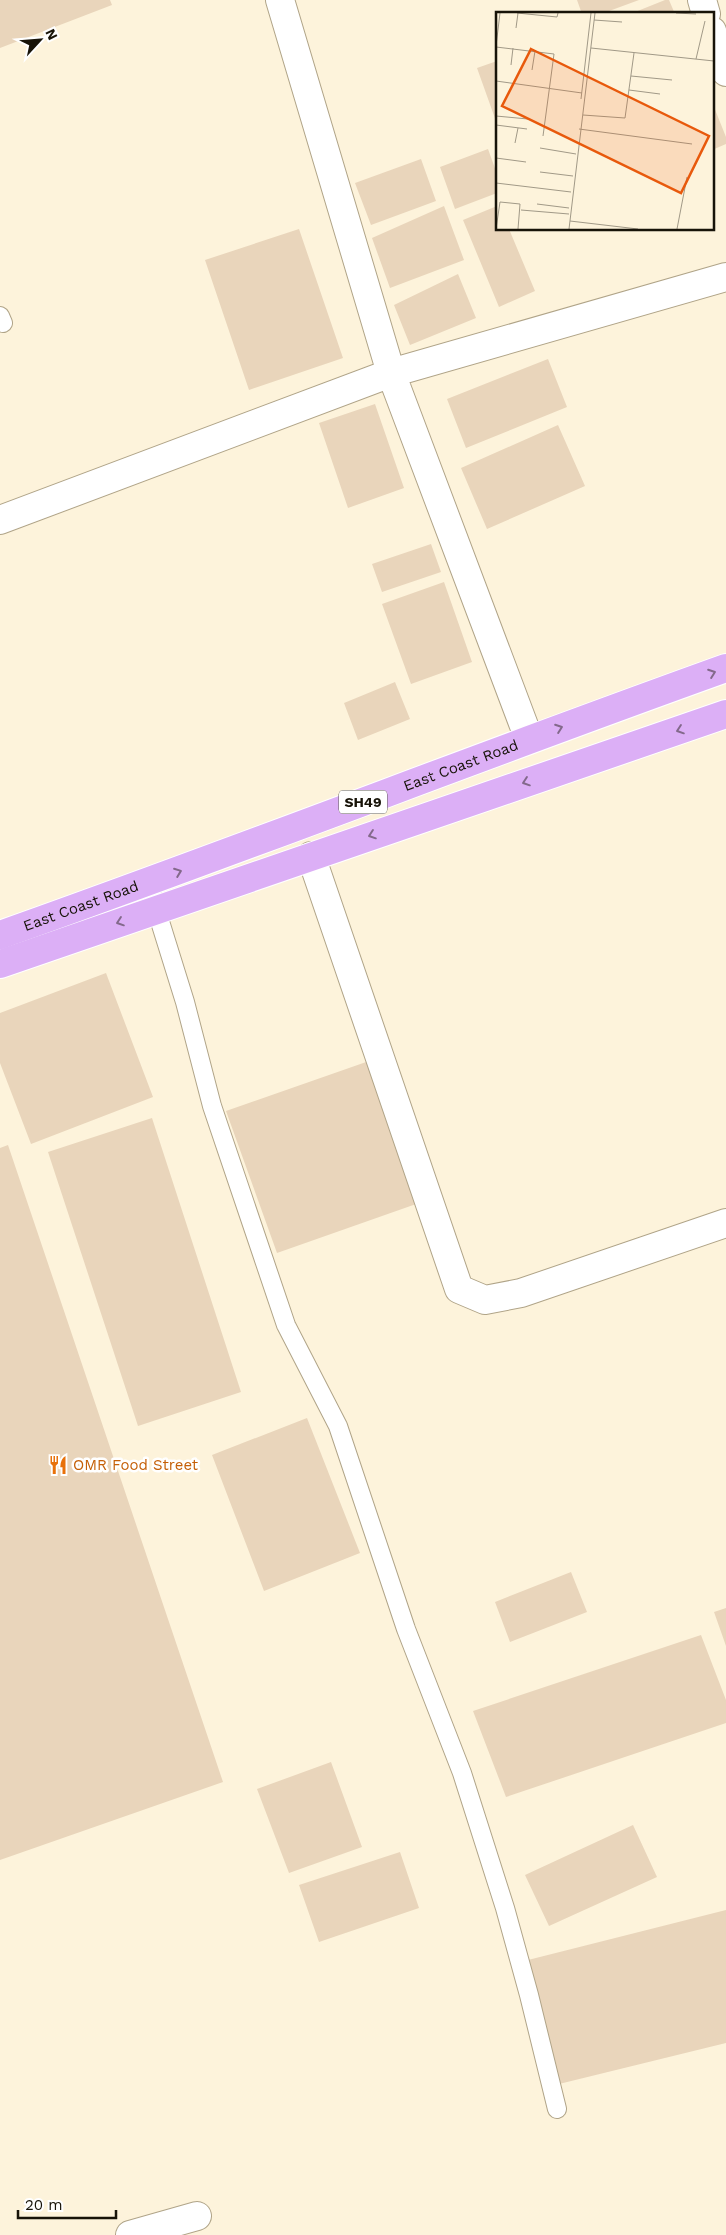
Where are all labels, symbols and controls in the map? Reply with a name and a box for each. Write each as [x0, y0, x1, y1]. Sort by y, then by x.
inset map [496, 12, 714, 230]
north arrow [15, 15, 65, 65]
text: N [42, 26, 61, 42]
one-way arrow [707, 669, 716, 679]
one-way arrow [554, 724, 563, 734]
one-way arrow [676, 724, 685, 734]
street label: East Coast Road [401, 736, 521, 795]
one-way arrow [522, 776, 531, 786]
road number: SH49 [339, 790, 387, 814]
one-way arrow [369, 829, 377, 839]
one-way arrow [173, 868, 182, 878]
street label: East Coast Road [21, 877, 141, 935]
one-way arrow [116, 917, 124, 927]
restaurant icon: OMR Food Street [47, 1454, 69, 1476]
place label: OMR Food Street [73, 1456, 199, 1474]
scale bar [18, 2188, 115, 2220]
text: 20 m [25, 2196, 63, 2214]

